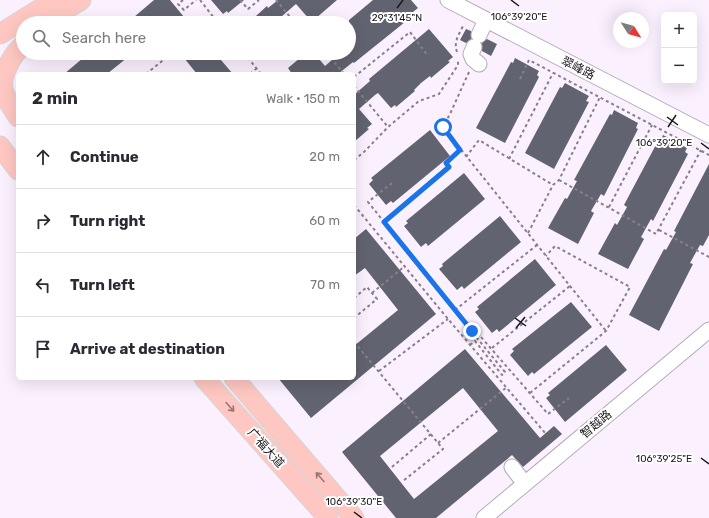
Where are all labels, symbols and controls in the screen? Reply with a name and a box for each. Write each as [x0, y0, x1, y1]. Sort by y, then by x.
text: 106°39'20"E [491, 11, 547, 23]
text: 29°31'45"N [372, 12, 422, 24]
north arrow [613, 12, 649, 48]
map controls [661, 12, 697, 84]
button: + [661, 12, 697, 48]
search box [16, 16, 356, 60]
icon: search [30, 27, 52, 49]
text: Search here [62, 29, 146, 47]
button: − [661, 48, 697, 84]
street label: 翠峰路 [559, 54, 597, 82]
text: 2 min [32, 88, 78, 108]
text: Walk · 150 m [266, 91, 340, 106]
route start [434, 118, 452, 136]
text: 106°39'20"E [636, 137, 692, 149]
icon: ahead [32, 146, 54, 168]
text: Continue [70, 148, 139, 166]
text: 20 m [309, 149, 340, 164]
icon: right [32, 210, 54, 232]
text: Turn right [70, 212, 145, 230]
text: 60 m [309, 213, 340, 228]
icon: left [32, 274, 54, 296]
text: Turn left [70, 276, 135, 294]
text: 70 m [310, 277, 340, 292]
route end [463, 322, 481, 340]
icon: arrive [32, 338, 54, 360]
text: Arrive at destination [70, 340, 225, 358]
one-way arrow [225, 402, 234, 412]
street label: 智越路 [578, 407, 614, 441]
street label: 广福大道 [245, 425, 287, 471]
text: 106°39'25"E [636, 453, 692, 465]
one-way arrow [316, 472, 325, 483]
text: 106°39'30"E [326, 496, 382, 508]

